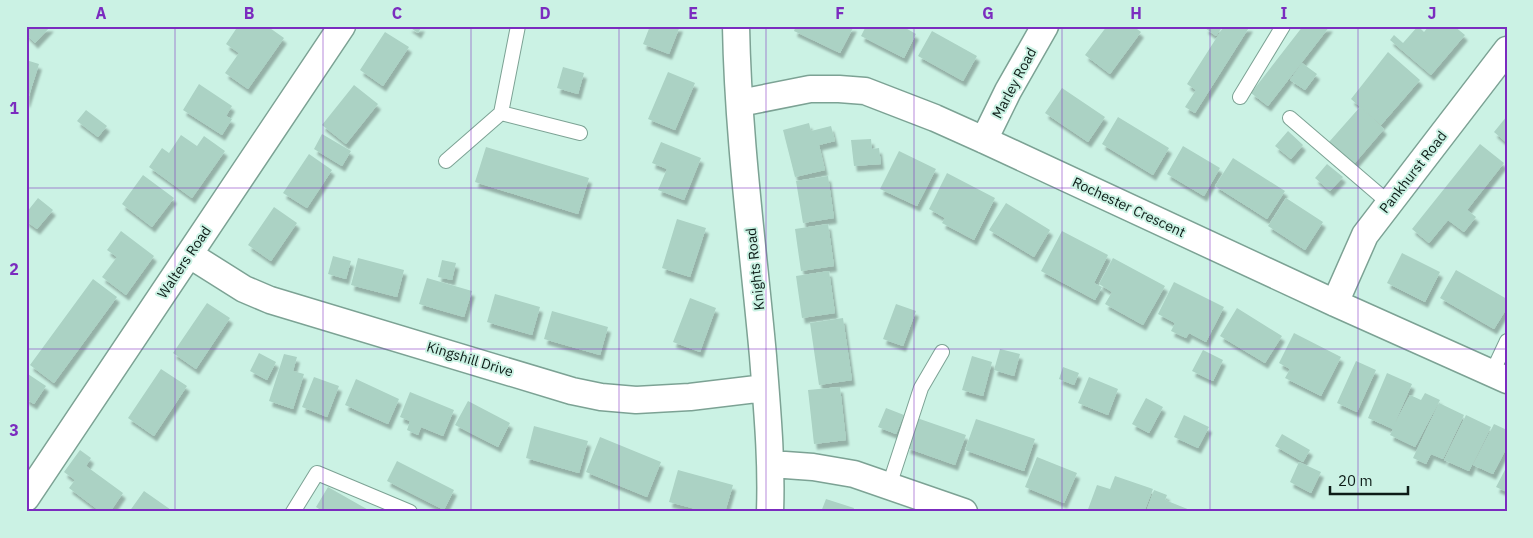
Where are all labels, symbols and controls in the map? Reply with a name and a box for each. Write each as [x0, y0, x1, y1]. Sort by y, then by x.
text: A [96, 3, 107, 23]
text: B [244, 3, 255, 23]
text: C [392, 3, 402, 23]
text: D [539, 3, 551, 23]
text: E [688, 3, 698, 23]
text: F [835, 3, 845, 23]
text: G [982, 3, 994, 23]
text: H [1130, 3, 1142, 23]
text: I [1281, 3, 1288, 23]
text: J [1428, 3, 1436, 23]
street label: Marley Road [988, 44, 1040, 122]
text: 1 [9, 98, 19, 118]
street label: Pankhurst Road [1375, 127, 1451, 217]
street label: Rochester Crescent [1070, 173, 1189, 241]
street label: Walters Road [153, 222, 215, 302]
street label: Knights Road [742, 227, 768, 311]
text: 2 [9, 259, 19, 279]
street label: Kingshill Drive [425, 337, 516, 381]
text: 3 [9, 420, 19, 440]
scale bar [1330, 463, 1408, 495]
text: 20 m [1338, 471, 1373, 490]

